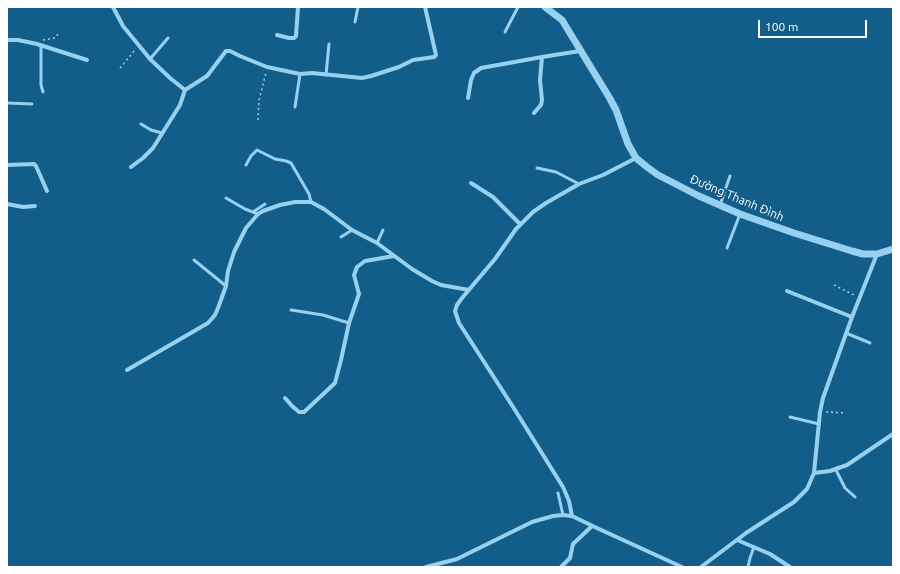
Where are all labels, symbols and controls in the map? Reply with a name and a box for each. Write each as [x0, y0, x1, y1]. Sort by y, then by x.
scale bar [760, 12, 869, 38]
text: 100 m [765, 20, 798, 33]
street label: Đường Thanh Đình [688, 172, 786, 224]

